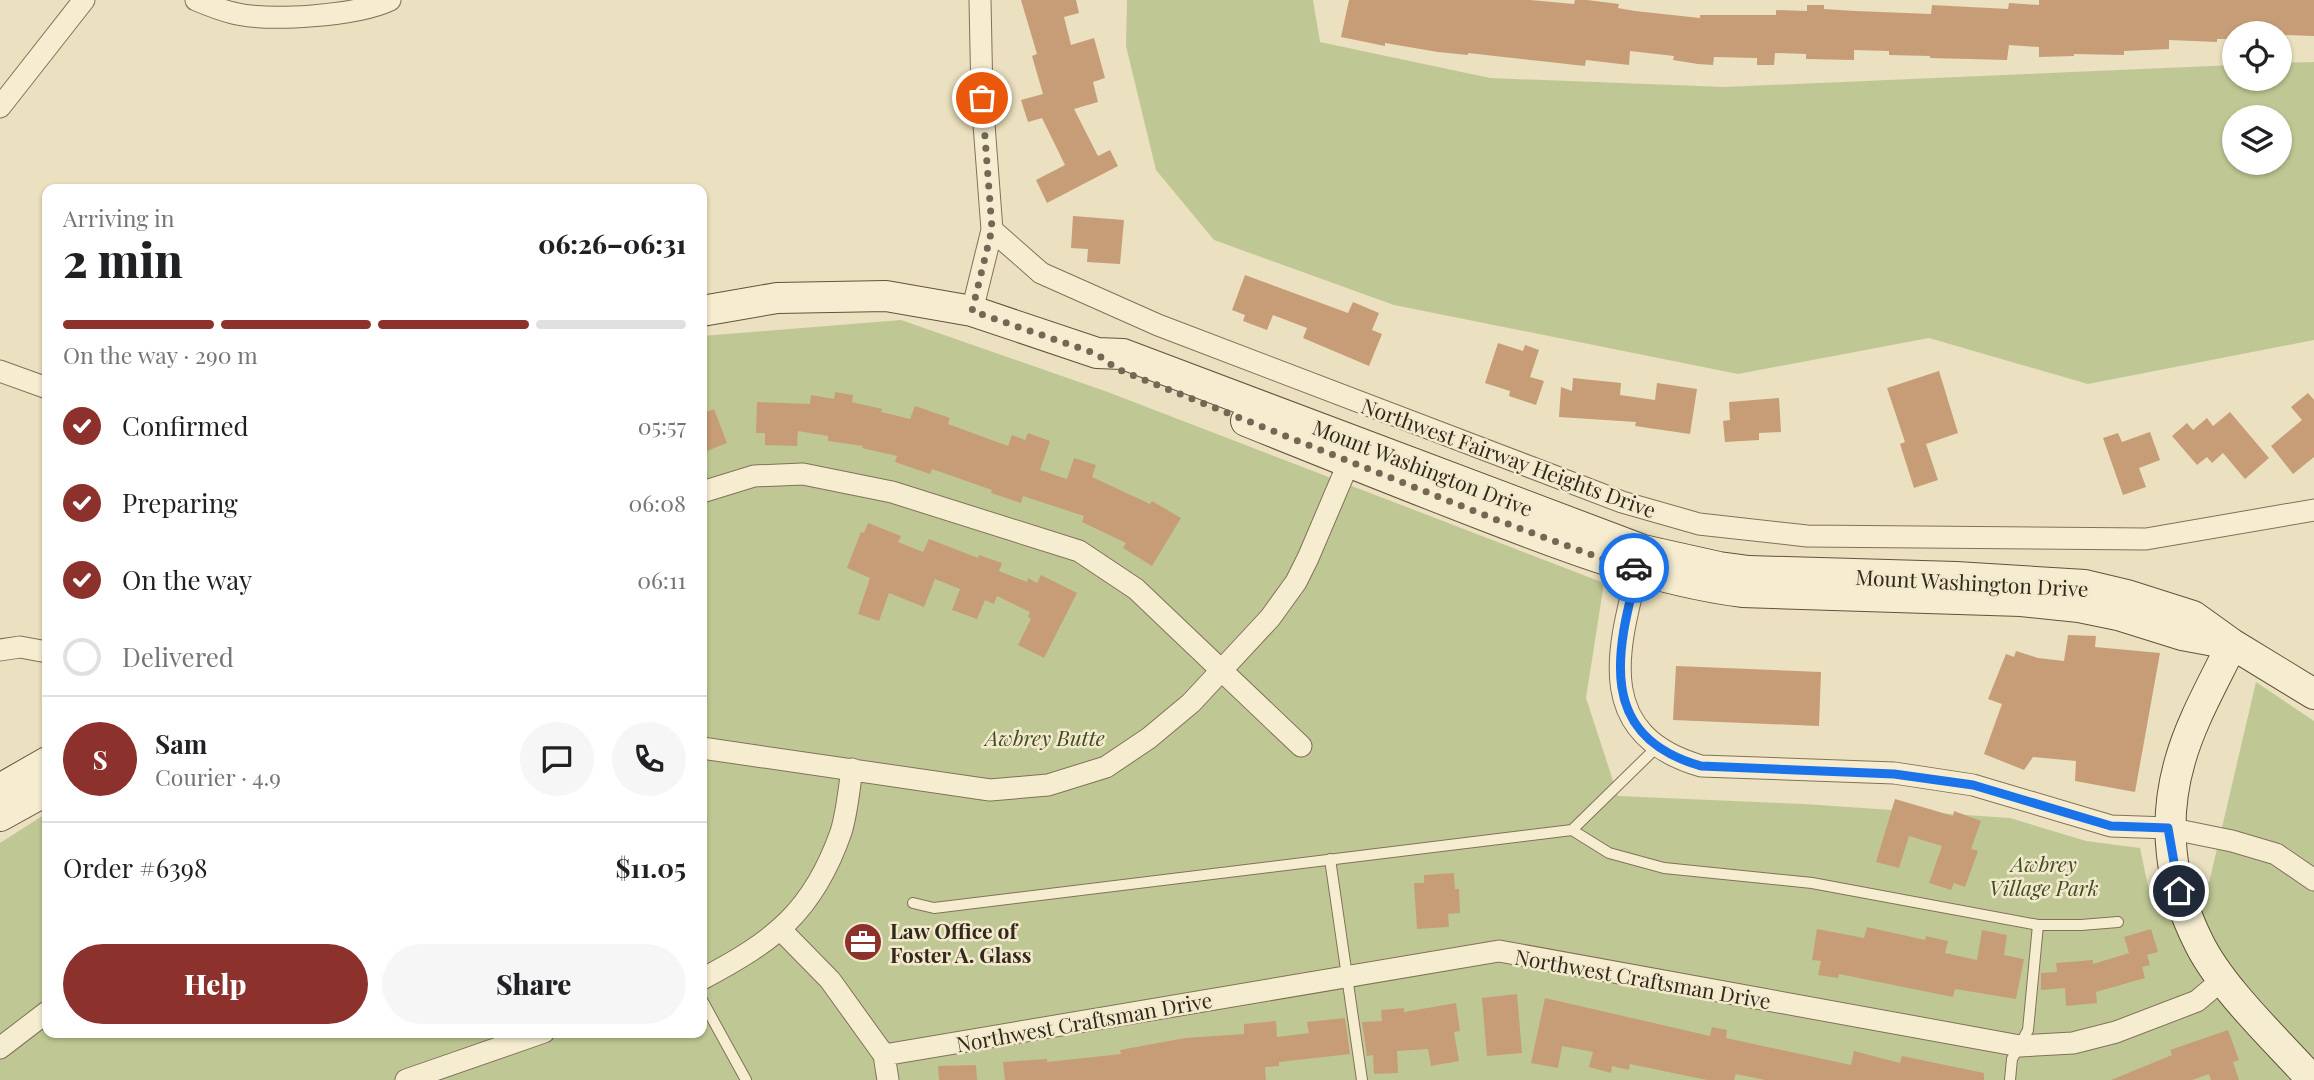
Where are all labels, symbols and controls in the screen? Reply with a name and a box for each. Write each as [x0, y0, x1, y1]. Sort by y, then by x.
map controls [2222, 21, 2292, 175]
button: locate [2222, 21, 2292, 91]
pin [952, 68, 1012, 128]
icon: bag [963, 79, 1001, 117]
button: layers [2222, 105, 2292, 175]
text: Arriving in [63, 202, 175, 233]
text: 06:26–06:31 [538, 226, 686, 261]
text: 2 min [63, 228, 183, 290]
text: On the way · 290 m [63, 339, 258, 370]
street label: Northwest Fairway Heights Drive [1358, 391, 1660, 523]
icon: check [63, 407, 101, 445]
text: Confirmed [122, 408, 249, 443]
text: 05:57 [638, 410, 686, 441]
street label: Mount Washington Drive [1309, 412, 1537, 522]
icon: check [63, 484, 101, 522]
text: Preparing [122, 485, 238, 520]
text: 06:08 [628, 487, 686, 518]
courier [1599, 533, 1669, 603]
icon: car [1615, 549, 1653, 587]
icon: check [63, 561, 101, 599]
text: On the way [122, 562, 252, 597]
street label: Mount Washington Drive [1855, 562, 2089, 602]
text: 06:11 [637, 564, 686, 595]
text: Delivered [122, 639, 234, 674]
button: chat [520, 722, 594, 796]
button: phone [612, 722, 686, 796]
park label: Awbrey Butte [983, 723, 1105, 751]
text: Sam [155, 726, 207, 761]
text: S [92, 742, 108, 777]
text: Courier · 4.9 [155, 761, 281, 792]
park label: Awbrey Village Park [1989, 849, 2099, 901]
text: Order #6398 [63, 850, 208, 885]
text: $11.05 [615, 850, 686, 885]
pin [2149, 861, 2209, 921]
icon: home [2160, 872, 2198, 910]
place label: Law Office of Foster A. Glass [890, 916, 1031, 968]
office icon: Law Office of Foster A. Glass [842, 921, 884, 963]
street label: Northwest Craftsman Drive [1513, 942, 1773, 1014]
button: Help [63, 944, 368, 1024]
button: Share [382, 944, 686, 1024]
street label: Northwest Craftsman Drive [954, 985, 1214, 1057]

